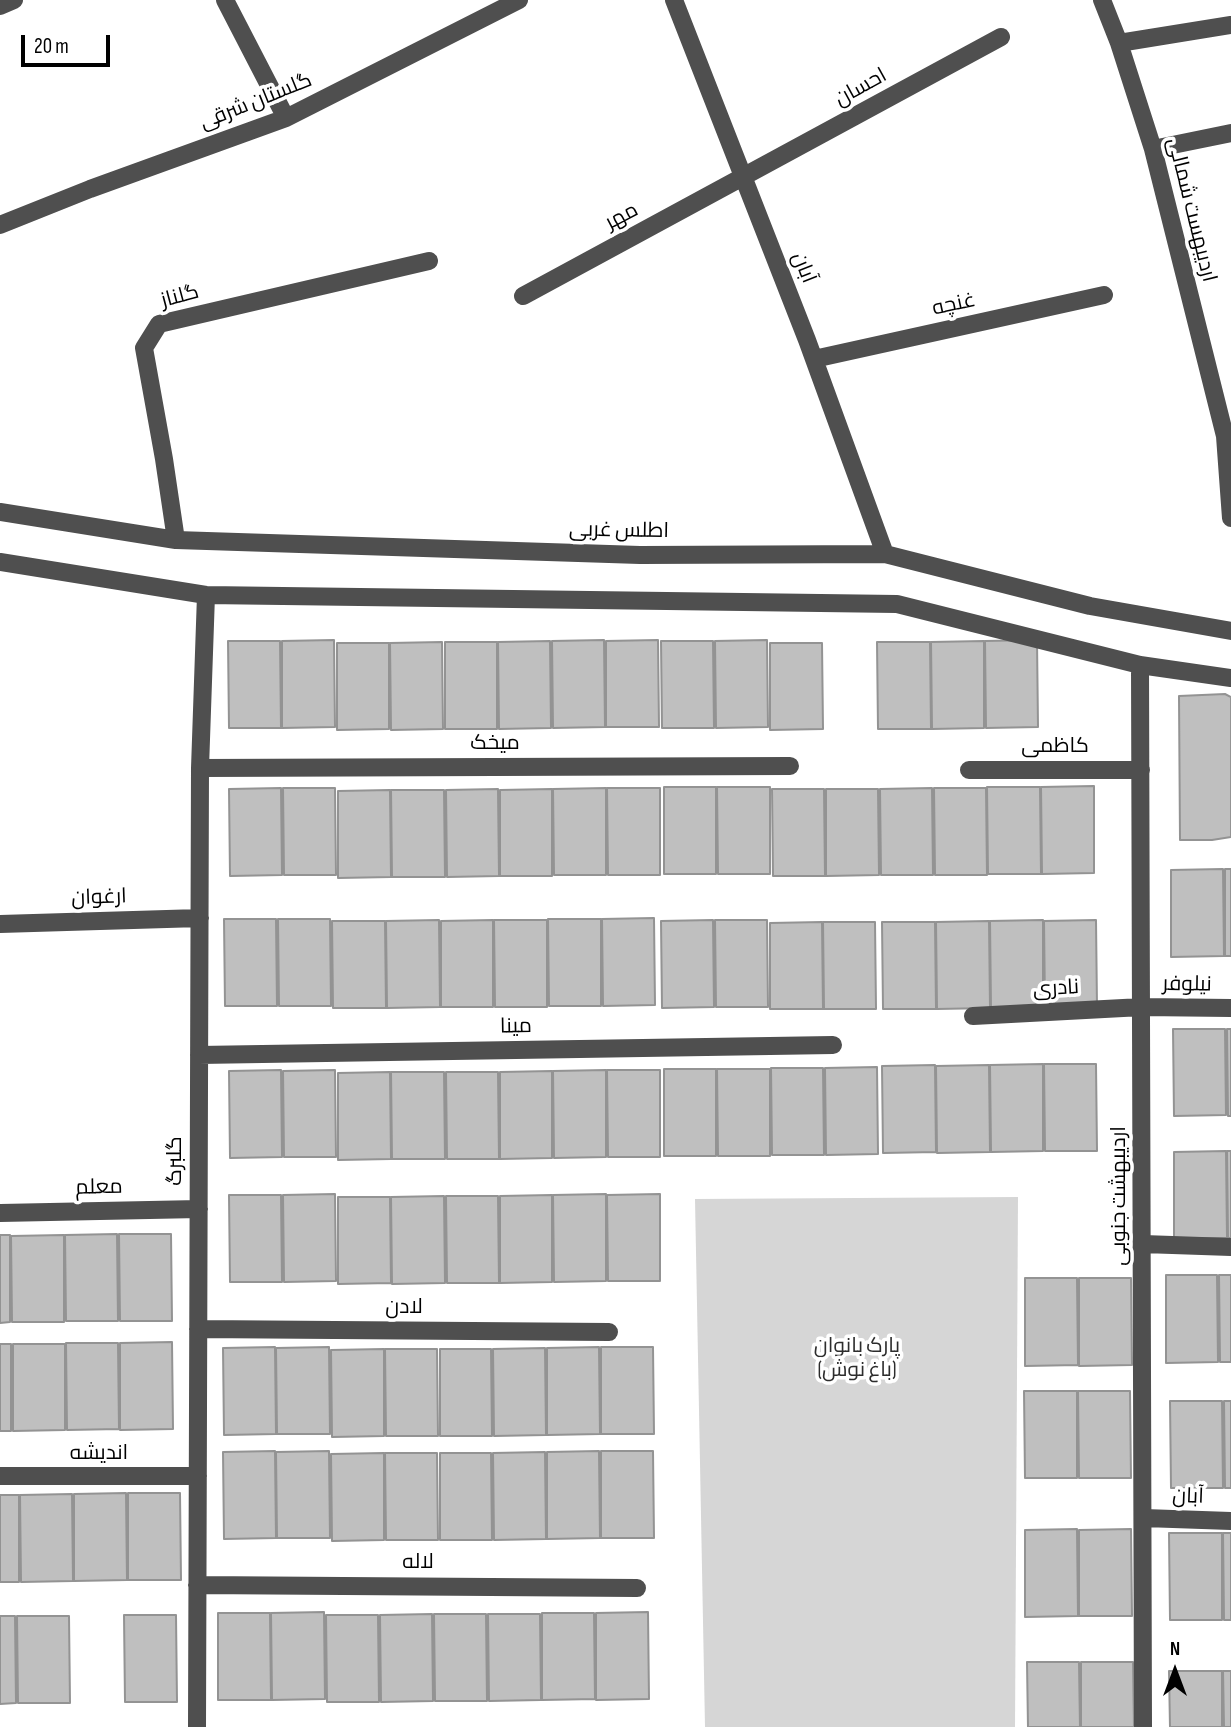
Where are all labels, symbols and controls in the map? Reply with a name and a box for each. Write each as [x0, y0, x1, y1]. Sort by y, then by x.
scale bar [24, 21, 114, 65]
text: 20 m [34, 34, 69, 59]
street label: احسان [831, 64, 891, 112]
street label: گلستان شرقی [196, 68, 316, 136]
street label: اردیبهست شمالی [1161, 135, 1221, 285]
street label: مهر [601, 198, 643, 236]
street label: آبان [785, 249, 821, 287]
street label: گلناز [158, 280, 202, 314]
street label: غنچه [930, 288, 978, 322]
street label: اطلس غربی [569, 518, 669, 544]
street label: میخک [470, 731, 520, 757]
street label: کاظمی [1021, 734, 1089, 760]
street label: ارغوان [71, 884, 127, 912]
street label: نیلوفر [1162, 972, 1212, 998]
street label: نادری [1032, 975, 1080, 1003]
street label: مینا [500, 1014, 532, 1040]
street label: اردیبهشت جنوبی [1107, 1126, 1133, 1266]
street label: گلبرگ [163, 1136, 189, 1186]
street label: معلم [75, 1175, 123, 1201]
street label: لادن [385, 1295, 423, 1321]
park label: پارک بانوان (باغ نوش) [814, 1334, 900, 1384]
street label: اندیشه [70, 1441, 128, 1467]
street label: آبان [1172, 1484, 1204, 1510]
street label: لاله [402, 1550, 434, 1576]
north arrow [1140, 1636, 1210, 1706]
text: N [1170, 1638, 1180, 1661]

